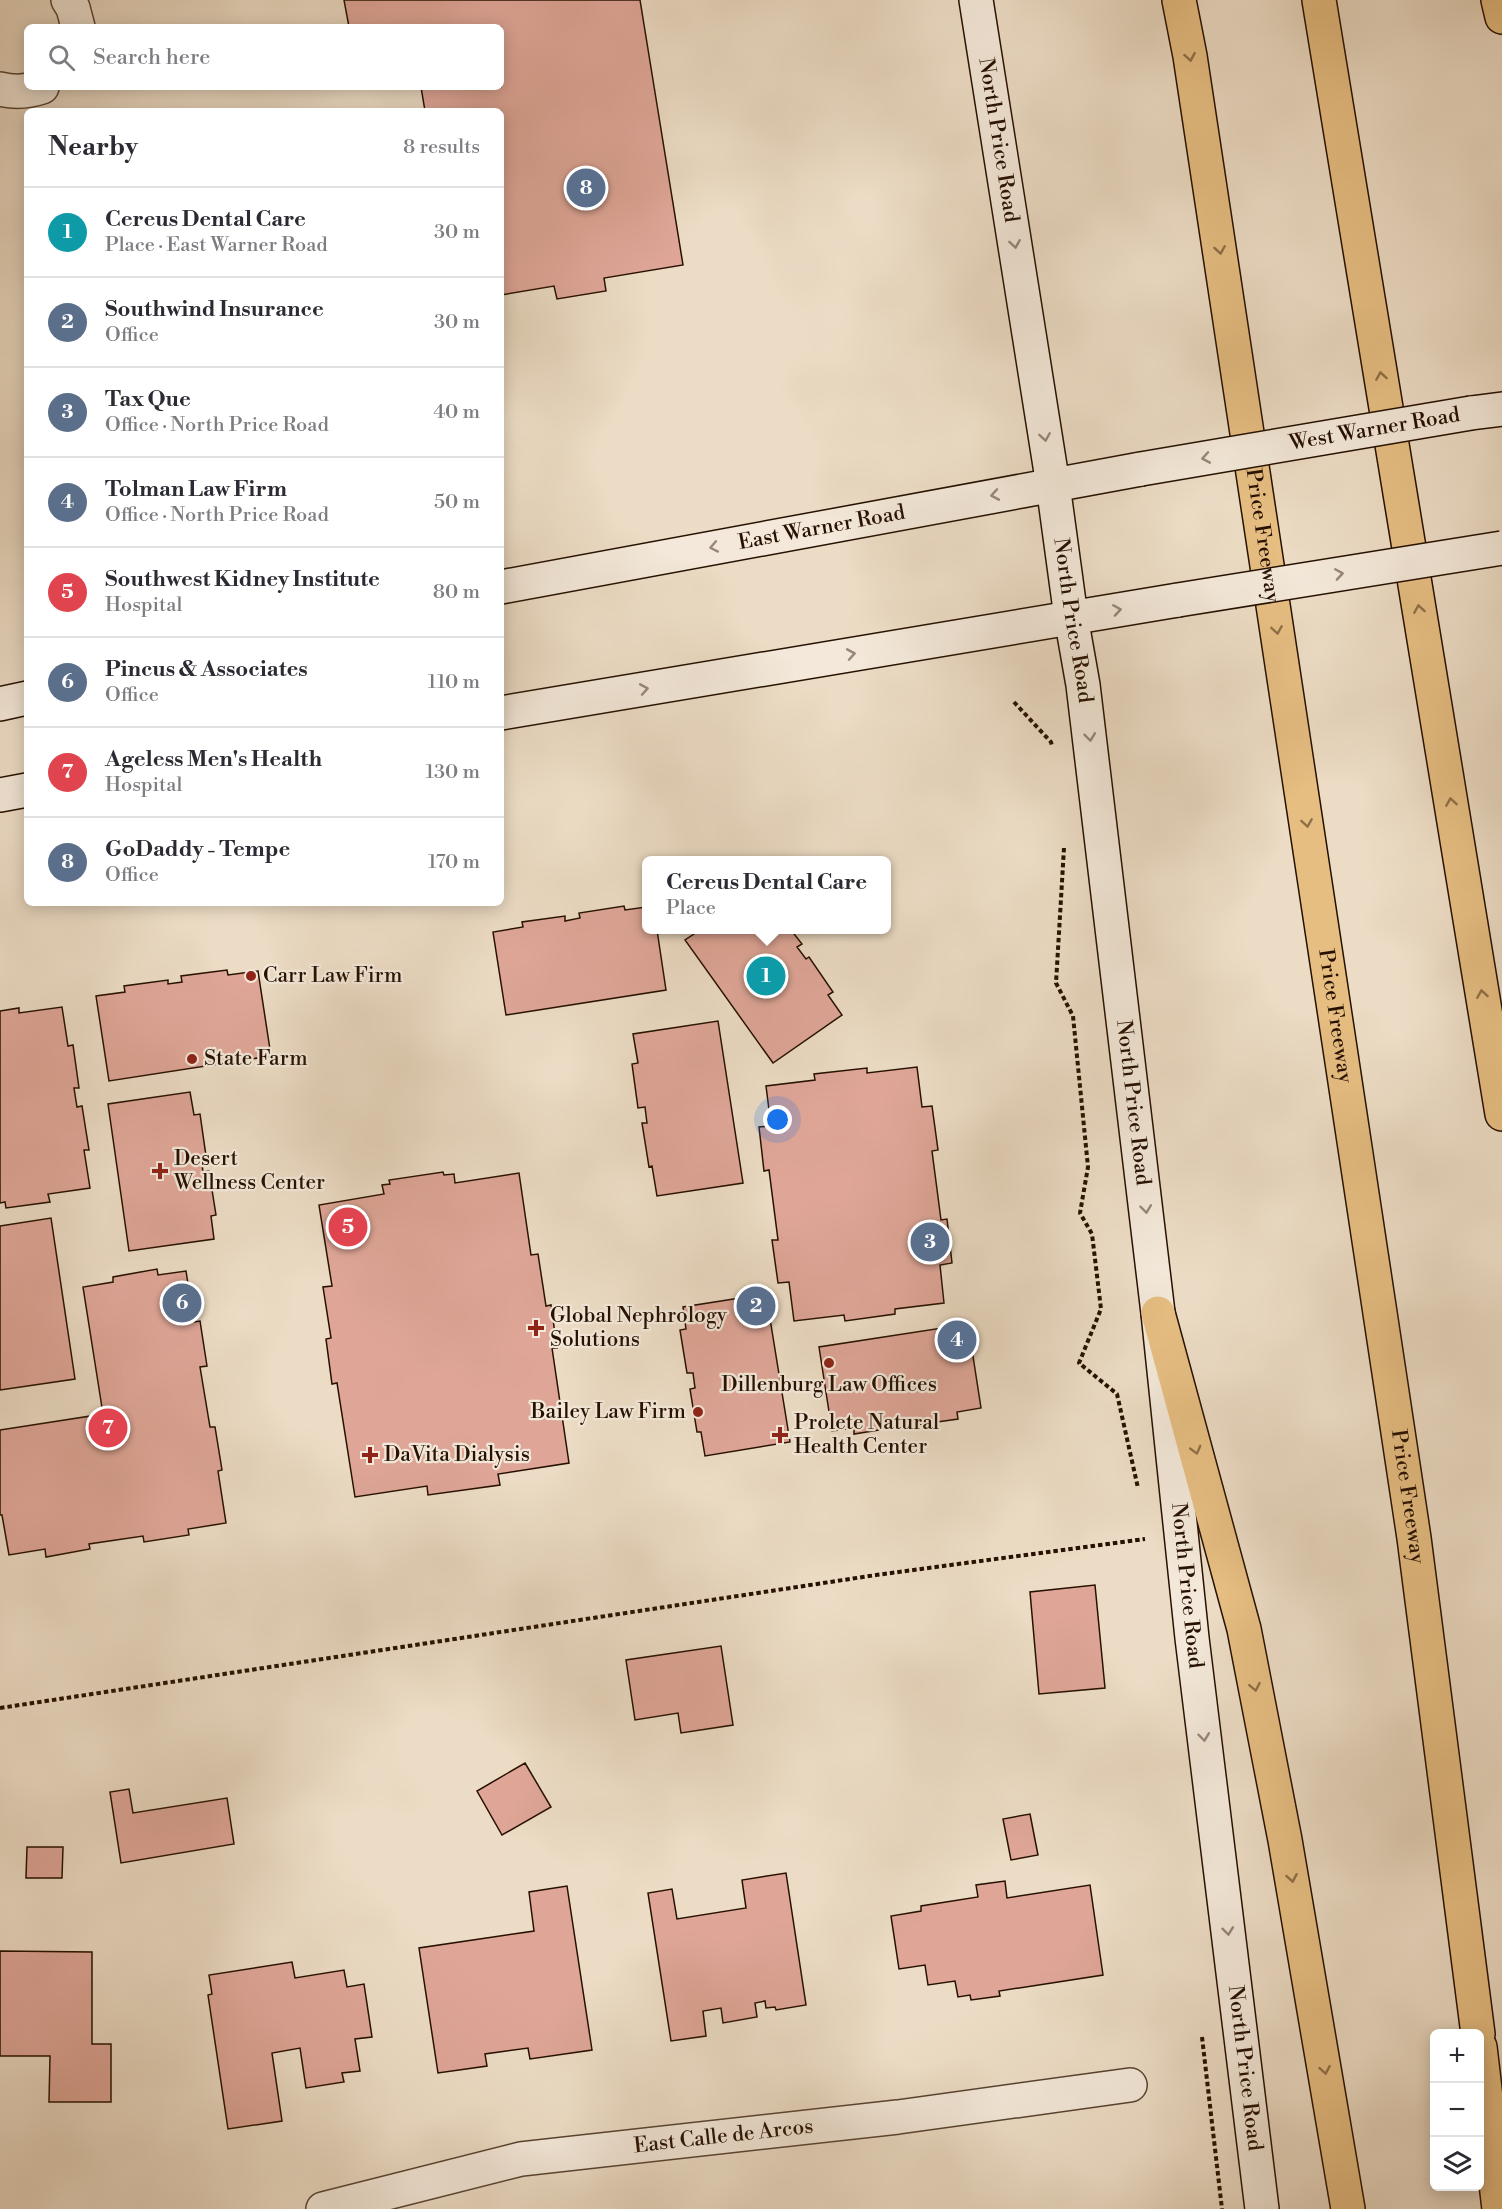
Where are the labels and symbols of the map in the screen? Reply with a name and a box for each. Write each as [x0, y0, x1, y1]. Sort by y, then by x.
one-way arrow [1183, 52, 1196, 62]
street label: North Price Road [972, 56, 1024, 225]
pin: 8 [566, 166, 606, 210]
one-way arrow [1008, 239, 1021, 249]
one-way arrow [1213, 246, 1225, 255]
one-way arrow [1375, 371, 1387, 380]
street label: West Warner Road [1286, 402, 1462, 457]
one-way arrow [1039, 432, 1051, 442]
one-way arrow [1201, 451, 1211, 464]
street label: Price Freeway [1240, 467, 1286, 605]
one-way arrow [991, 488, 1000, 500]
street label: East Warner Road [736, 500, 907, 556]
street label: North Price Road [1047, 536, 1098, 704]
one-way arrow [709, 540, 719, 553]
one-way arrow [1334, 569, 1344, 581]
one-way arrow [1111, 604, 1121, 617]
one-way arrow [1413, 605, 1426, 615]
one-way arrow [1271, 625, 1283, 634]
one-way arrow [845, 648, 855, 661]
one-way arrow [638, 683, 648, 696]
one-way arrow [1083, 733, 1095, 742]
one-way arrow [1445, 797, 1457, 807]
one-way arrow [1300, 818, 1312, 827]
street label: Price Freeway [1312, 947, 1358, 1086]
pin: 1 [746, 954, 786, 998]
place label: Carr Law Firm [263, 963, 403, 989]
marker: Carr Law Firm [244, 969, 258, 983]
one-way arrow [1477, 990, 1489, 999]
street label: North Price Road [1110, 1018, 1156, 1187]
place label: State Farm [204, 1046, 308, 1072]
marker: State Farm [185, 1052, 199, 1066]
your location [763, 1105, 792, 1134]
place label: Desert Wellness Center [173, 1146, 325, 1196]
marker: Desert Wellness Center [151, 1162, 169, 1180]
pin: 5 [328, 1204, 368, 1250]
one-way arrow [1139, 1205, 1152, 1214]
pin: 3 [910, 1220, 950, 1264]
pin: 6 [162, 1280, 201, 1326]
pin: 2 [736, 1284, 776, 1328]
place label: Global Nephrology Solutions [550, 1303, 728, 1353]
pin: 4 [938, 1318, 976, 1362]
marker: Global Nephrology Solutions [527, 1319, 545, 1337]
marker: Dillenburg Law Offices [822, 1356, 836, 1370]
place label: Dillenburg Law Offices [721, 1372, 937, 1398]
place label: Bailey Law Firm [530, 1399, 686, 1425]
marker: Bailey Law Firm [691, 1405, 705, 1419]
pin: 7 [88, 1406, 128, 1450]
place label: Prolete Natural Health Center [794, 1410, 939, 1460]
marker: Prolete Natural Health Center [771, 1426, 789, 1444]
street label: Price Freeway [1385, 1428, 1430, 1566]
place label: DaVita Dialysis [384, 1442, 530, 1468]
one-way arrow [1188, 1445, 1201, 1455]
marker: DaVita Dialysis [361, 1446, 379, 1464]
street label: North Price Road [1165, 1502, 1209, 1670]
one-way arrow [1248, 1681, 1261, 1691]
one-way arrow [1198, 1733, 1210, 1742]
one-way arrow [1285, 1873, 1297, 1883]
one-way arrow [1221, 1926, 1234, 1936]
street label: North Price Road [1222, 1984, 1268, 2152]
one-way arrow [1318, 2065, 1331, 2075]
street label: East Calle de Arcos [632, 2114, 815, 2159]

